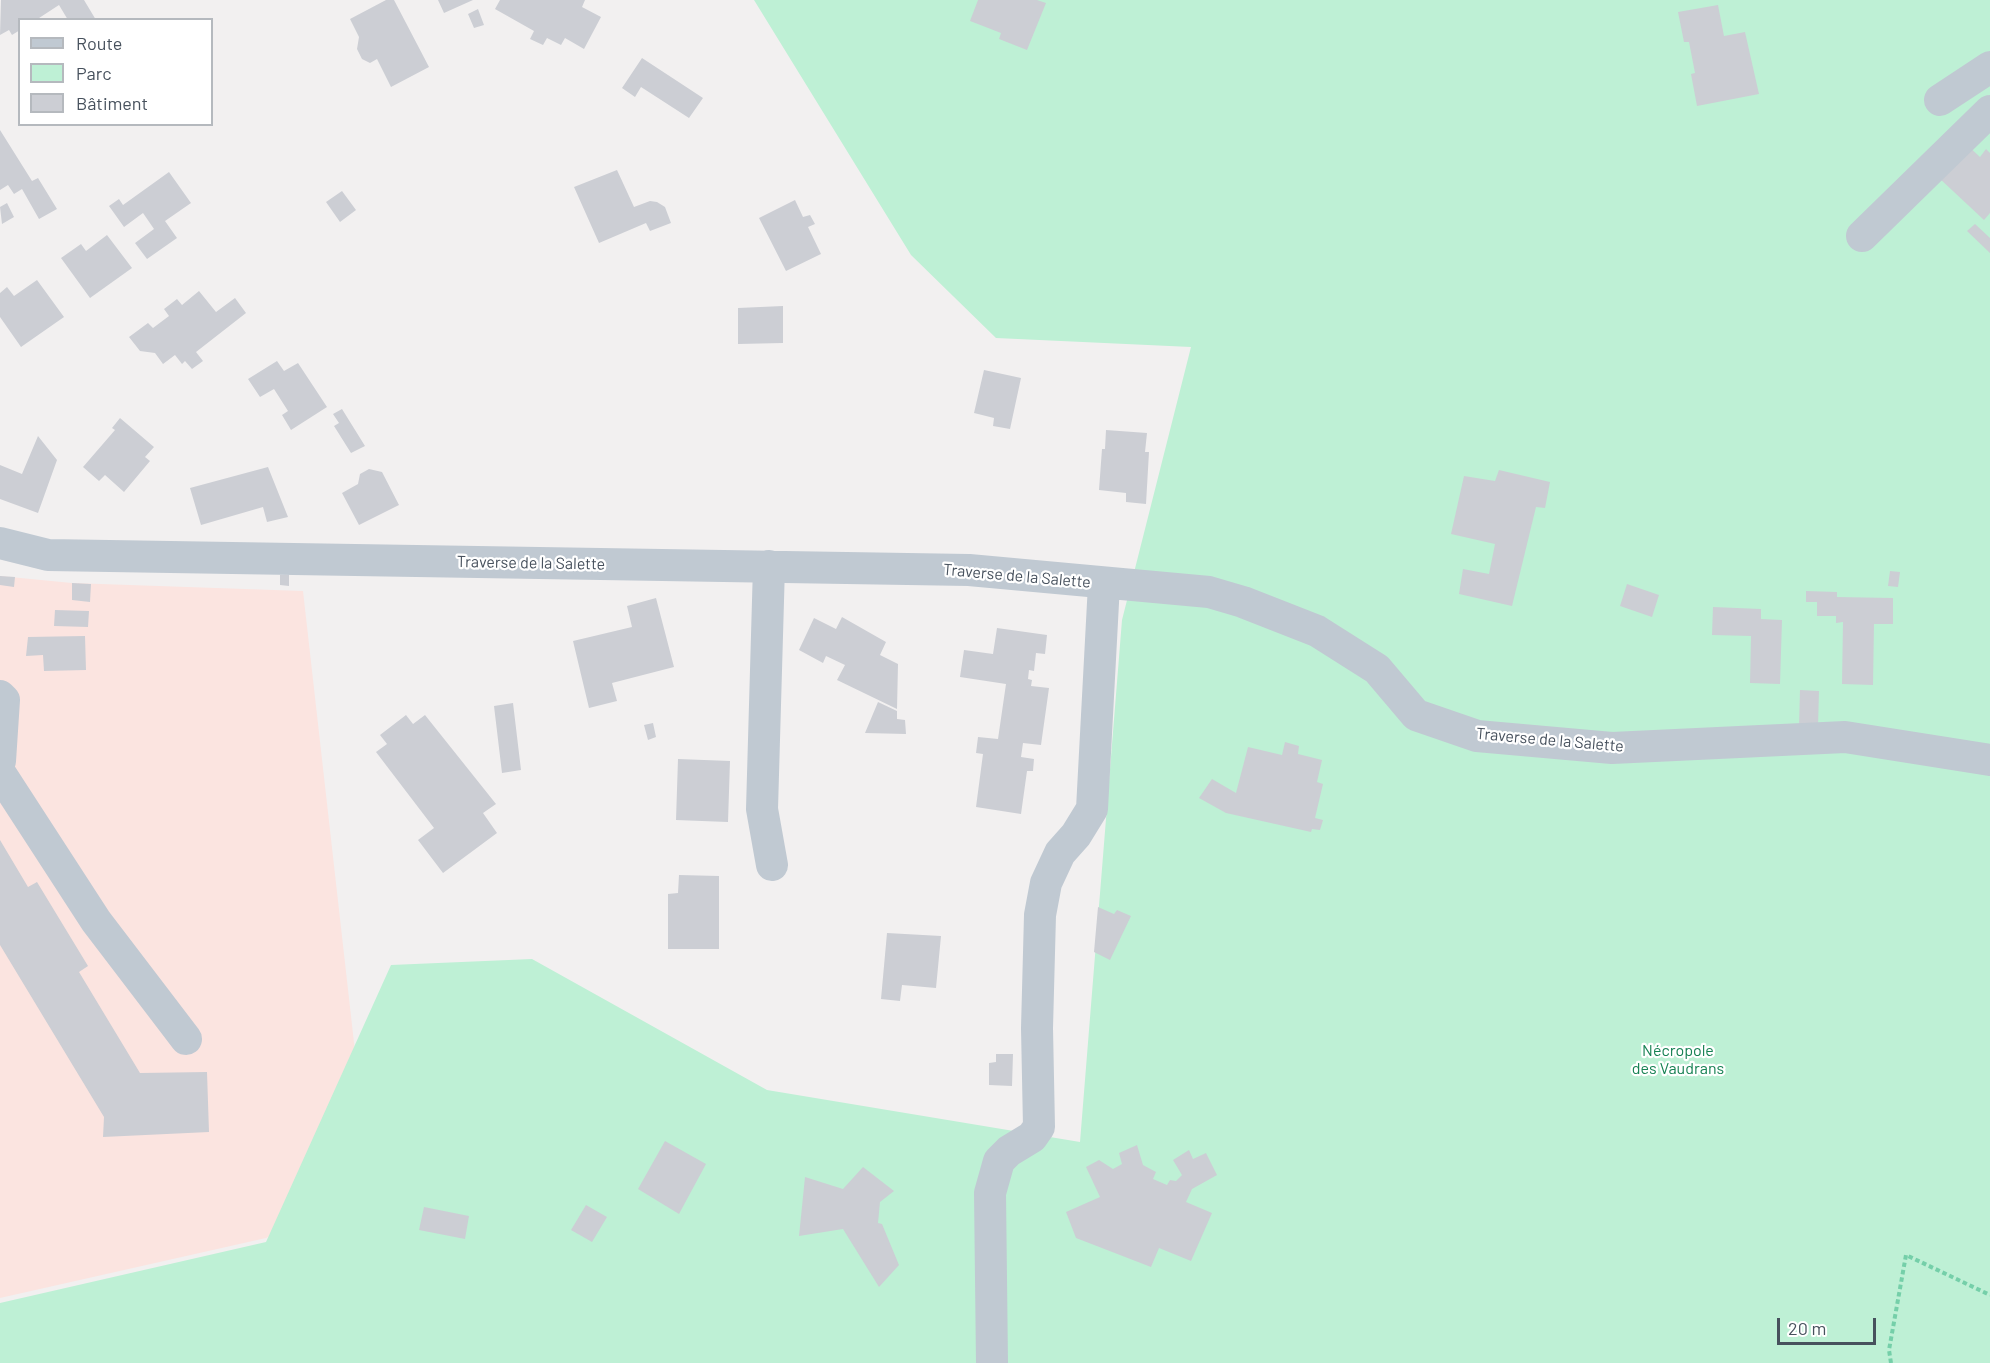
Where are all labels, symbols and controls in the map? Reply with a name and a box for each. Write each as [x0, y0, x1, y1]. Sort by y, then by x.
legend [18, 18, 213, 126]
text: Route [76, 32, 122, 54]
text: Parc [76, 62, 112, 84]
text: Bâtiment [76, 92, 148, 114]
street label: Traverse de la Salette [457, 552, 605, 574]
street label: Traverse de la Salette [942, 560, 1092, 592]
street label: Traverse de la Salette [1475, 724, 1625, 756]
park label: Nécropole des Vaudrans [1632, 1041, 1724, 1079]
scale bar [1780, 1306, 1879, 1344]
text: 20 m [1788, 1317, 1826, 1339]

